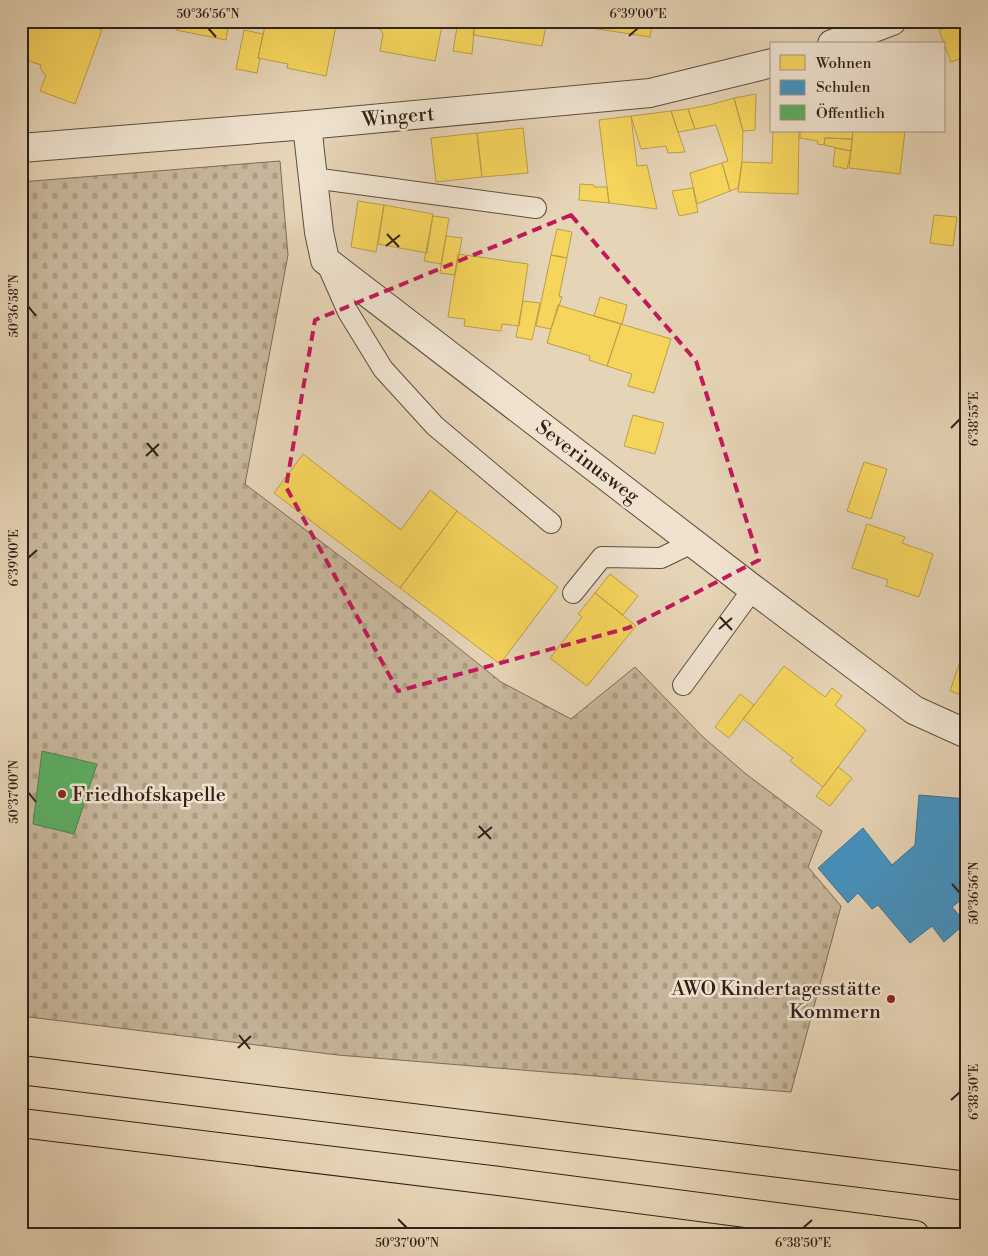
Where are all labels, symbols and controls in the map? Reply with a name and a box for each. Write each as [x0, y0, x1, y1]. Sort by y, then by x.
text: 50°36'56"N [176, 7, 240, 22]
text: 6°39'00"E [609, 7, 667, 22]
legend [770, 42, 946, 132]
text: Wohnen [815, 54, 871, 73]
text: Schulen [816, 78, 871, 97]
street label: Wingert [360, 102, 435, 133]
text: Öffentlich [816, 103, 885, 123]
text: 50°36'58"N [7, 274, 22, 338]
text: 6°38'55"E [967, 392, 982, 446]
street label: Severinusweg [530, 415, 644, 510]
text: 6°39'00"E [7, 529, 22, 587]
text: 50°37'00"N [7, 760, 22, 824]
place label: Friedhofskapelle [72, 783, 226, 808]
marker: Friedhofskapelle [56, 788, 68, 800]
text: 50°36'56"N [967, 861, 982, 925]
place label: AWO Kindertagesstätte Kommern [670, 977, 881, 1025]
marker: AWO Kindertagesstätte Kommern [885, 993, 897, 1005]
text: 6°38'50"E [967, 1064, 982, 1120]
text: 50°37'00"N [375, 1236, 439, 1251]
text: 6°38'50"E [775, 1236, 831, 1251]

